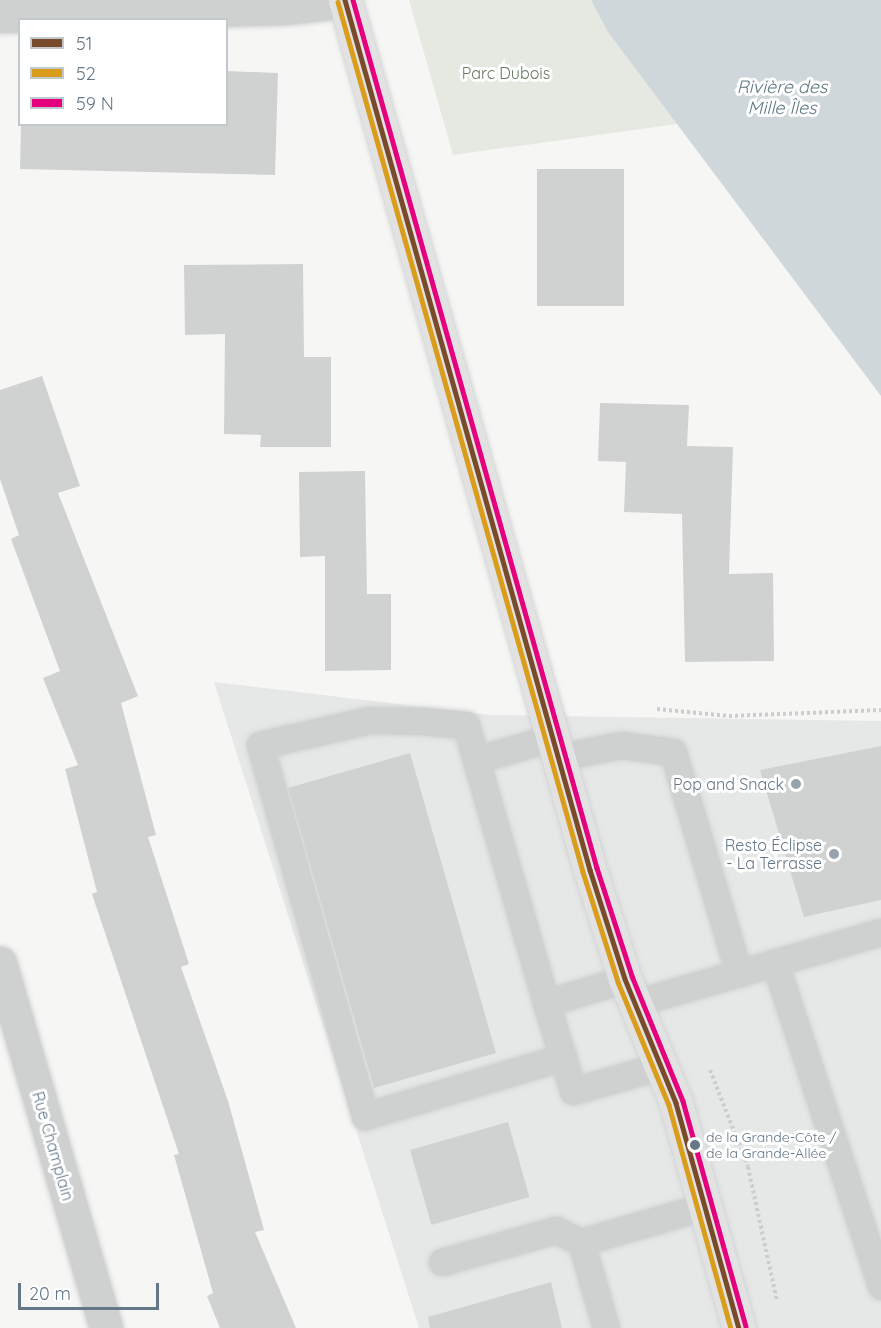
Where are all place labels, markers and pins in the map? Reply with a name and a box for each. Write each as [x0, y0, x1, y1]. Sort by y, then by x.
place label: Pop and Snack [673, 774, 784, 794]
marker: Pop and Snack [789, 777, 803, 791]
place label: Resto Éclipse - La Terrasse [725, 835, 822, 873]
marker: Resto Éclipse - La Terrasse [827, 847, 841, 861]
place label: de la Grande-Côte / de la Grande-Allée [706, 1129, 836, 1162]
marker: de la Grande-Côte / de la Grande-Allée [689, 1139, 701, 1151]

